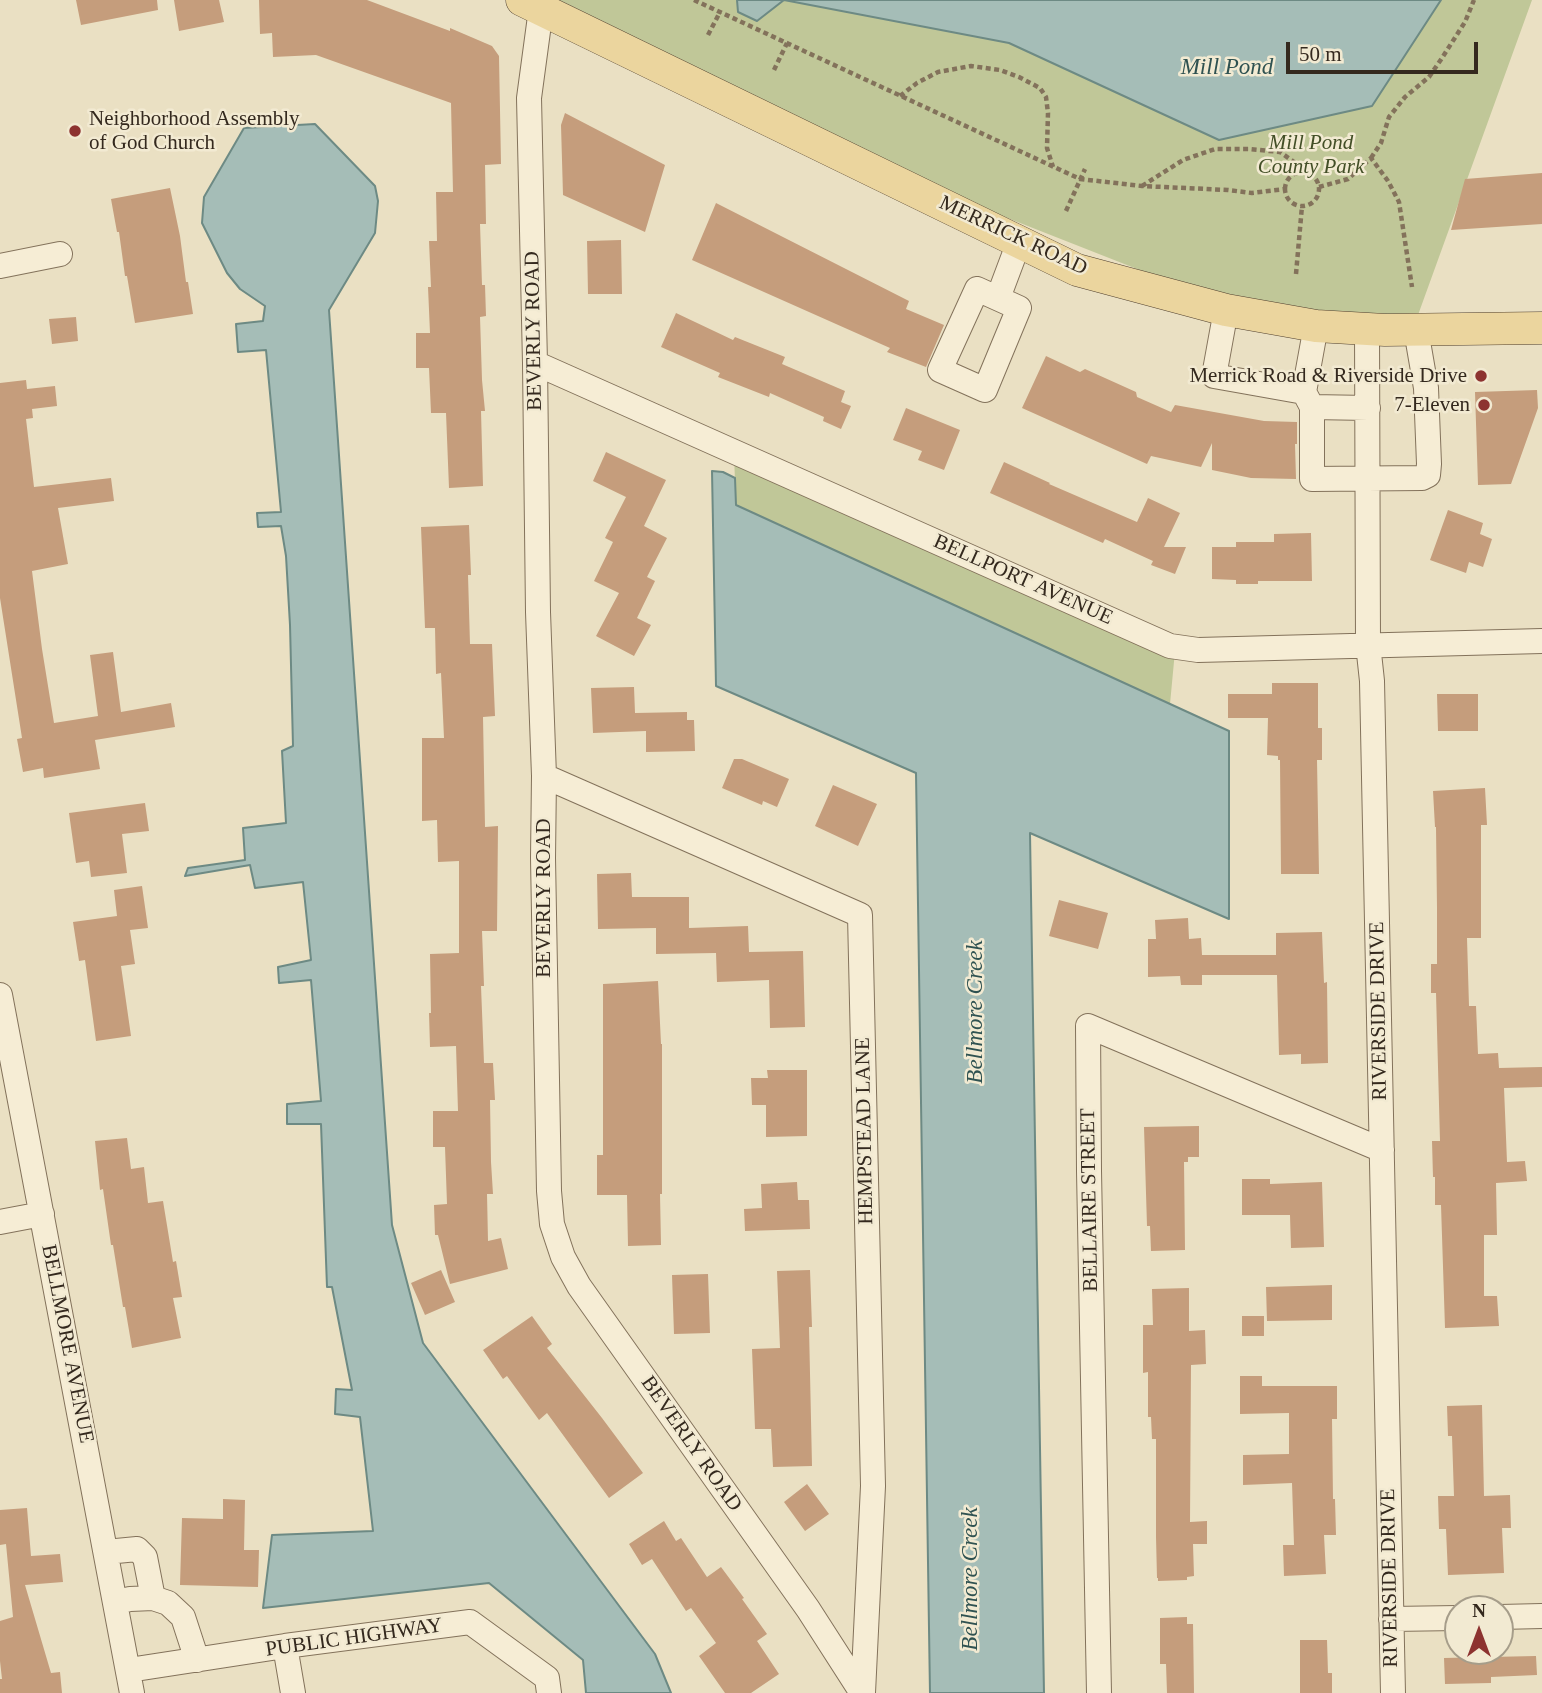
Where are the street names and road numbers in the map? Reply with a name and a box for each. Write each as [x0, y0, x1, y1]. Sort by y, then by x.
street label: MERRICK ROAD [935, 191, 1091, 281]
street label: BEVERLY ROAD [520, 251, 548, 411]
street label: BELLPORT AVENUE [929, 529, 1117, 631]
street label: BEVERLY ROAD [531, 818, 557, 978]
street label: RIVERSIDE DRIVE [1365, 921, 1393, 1101]
street label: HEMPSTEAD LANE [851, 1037, 879, 1225]
street label: BELLAIRE STREET [1076, 1108, 1104, 1292]
street label: BELLMORE AVENUE [35, 1242, 99, 1446]
street label: BEVERLY ROAD [635, 1371, 747, 1517]
street label: RIVERSIDE DRIVE [1376, 1488, 1404, 1668]
street label: PUBLIC HIGHWAY [264, 1613, 444, 1663]

